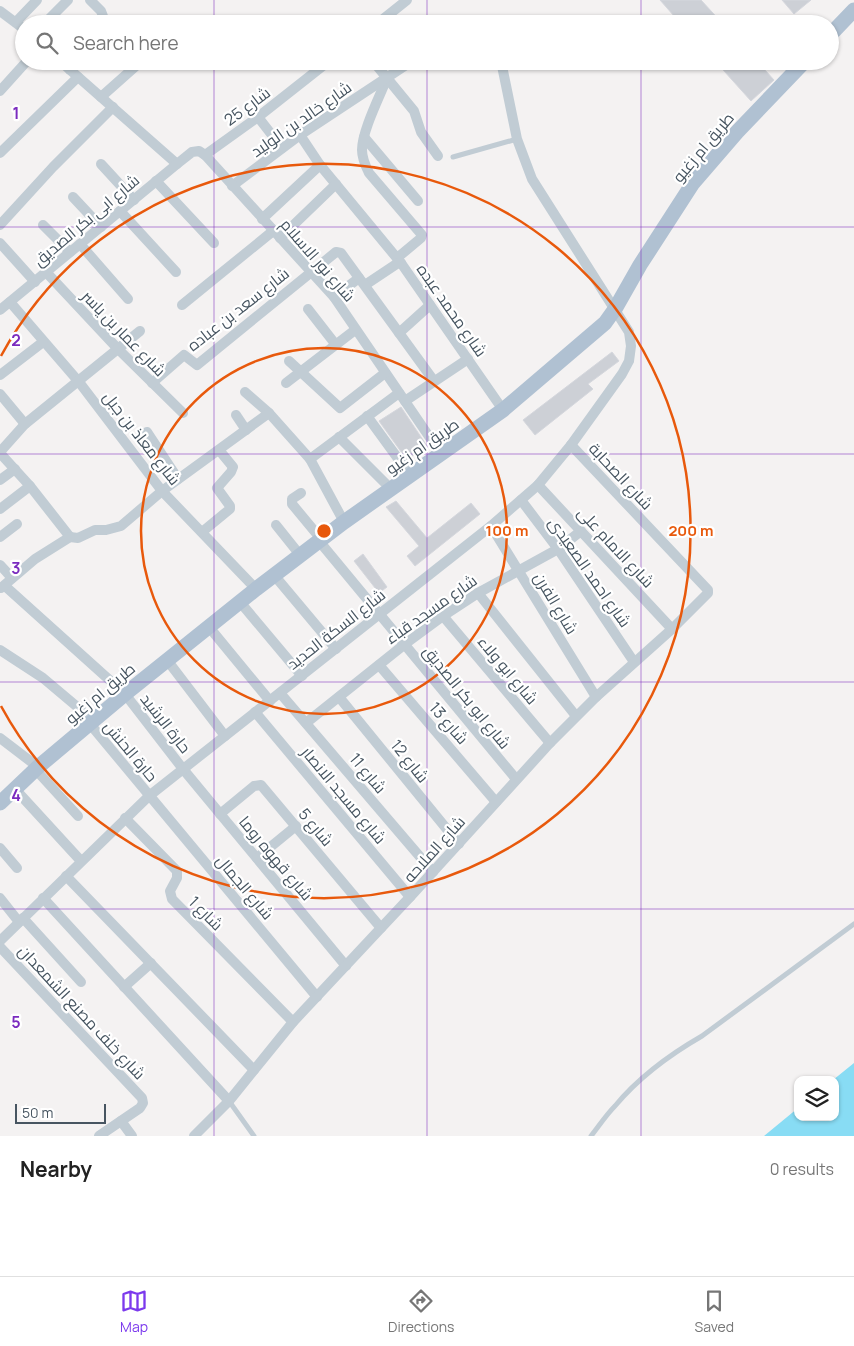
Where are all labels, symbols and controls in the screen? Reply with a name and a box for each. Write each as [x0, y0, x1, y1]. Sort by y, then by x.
search box [15, 15, 839, 70]
icon: search [33, 29, 61, 57]
text: Search here [73, 30, 179, 56]
street label: شارع خالد بن الوليد [246, 76, 356, 163]
street label: شارع 25 [219, 81, 275, 131]
text: 1 [12, 102, 20, 124]
street label: طريق ام زغيو [667, 107, 739, 187]
street label: شارع ابى بكر الصديق [28, 169, 144, 272]
street label: شارع نور الاسلام [275, 214, 360, 307]
street label: شارع محمد عبده [411, 259, 492, 361]
street label: شارع سعد بن عباده [182, 262, 294, 357]
street label: شارع عمار بن ياسر [76, 284, 171, 382]
text: 2 [11, 329, 21, 351]
street label: شارع معاذ بن جبل [98, 386, 186, 490]
street label: طريق ام زغيو [381, 413, 464, 480]
street label: شارع الصحابة [583, 438, 658, 515]
street label: شارع الامام على [572, 502, 659, 593]
street label: شارع احمد الصعيدى [543, 512, 636, 632]
text: 100 m [486, 520, 528, 541]
text: 200 m [668, 520, 714, 541]
centre of rings [315, 522, 333, 540]
text: 3 [11, 557, 21, 579]
street label: شارع الفرن [528, 568, 583, 639]
street label: شارع مسجد قباء [381, 569, 482, 650]
street label: شارع السكة الحديد [282, 584, 390, 675]
street label: شارع ابو ولاء [472, 631, 543, 709]
street label: شارع ابو بكر الصديق [418, 641, 516, 754]
street label: طريق ام زغيو [60, 657, 140, 729]
street label: حارة الرشيد [136, 689, 196, 757]
street label: شارع 13 [424, 697, 473, 749]
street label: حارة الحنش [99, 716, 163, 786]
street label: شارع 12 [385, 735, 434, 788]
street label: شارع مسجد الانصار [295, 741, 391, 849]
street label: شارع 11 [344, 748, 391, 799]
text: 4 [11, 784, 21, 806]
street label: شارع 5 [293, 803, 338, 851]
street label: شارع قهوه روما [233, 811, 318, 906]
street label: شارع الملاحه [398, 811, 471, 888]
street label: شارع الجمال [211, 850, 279, 925]
street label: شارع 1 [183, 891, 228, 936]
street label: شارع خلف مصنع الشمعدان [13, 940, 150, 1085]
text: 5 [11, 1011, 21, 1033]
map controls [794, 1076, 839, 1121]
button: layers [794, 1076, 839, 1121]
scale bar [15, 1101, 106, 1124]
text: 50 m [22, 1103, 53, 1122]
text: Nearby [20, 1155, 92, 1183]
text: 0 results [770, 1158, 834, 1180]
tab: Map [120, 1287, 148, 1336]
tab: Directions [388, 1287, 454, 1336]
tab: Saved [695, 1287, 734, 1336]

